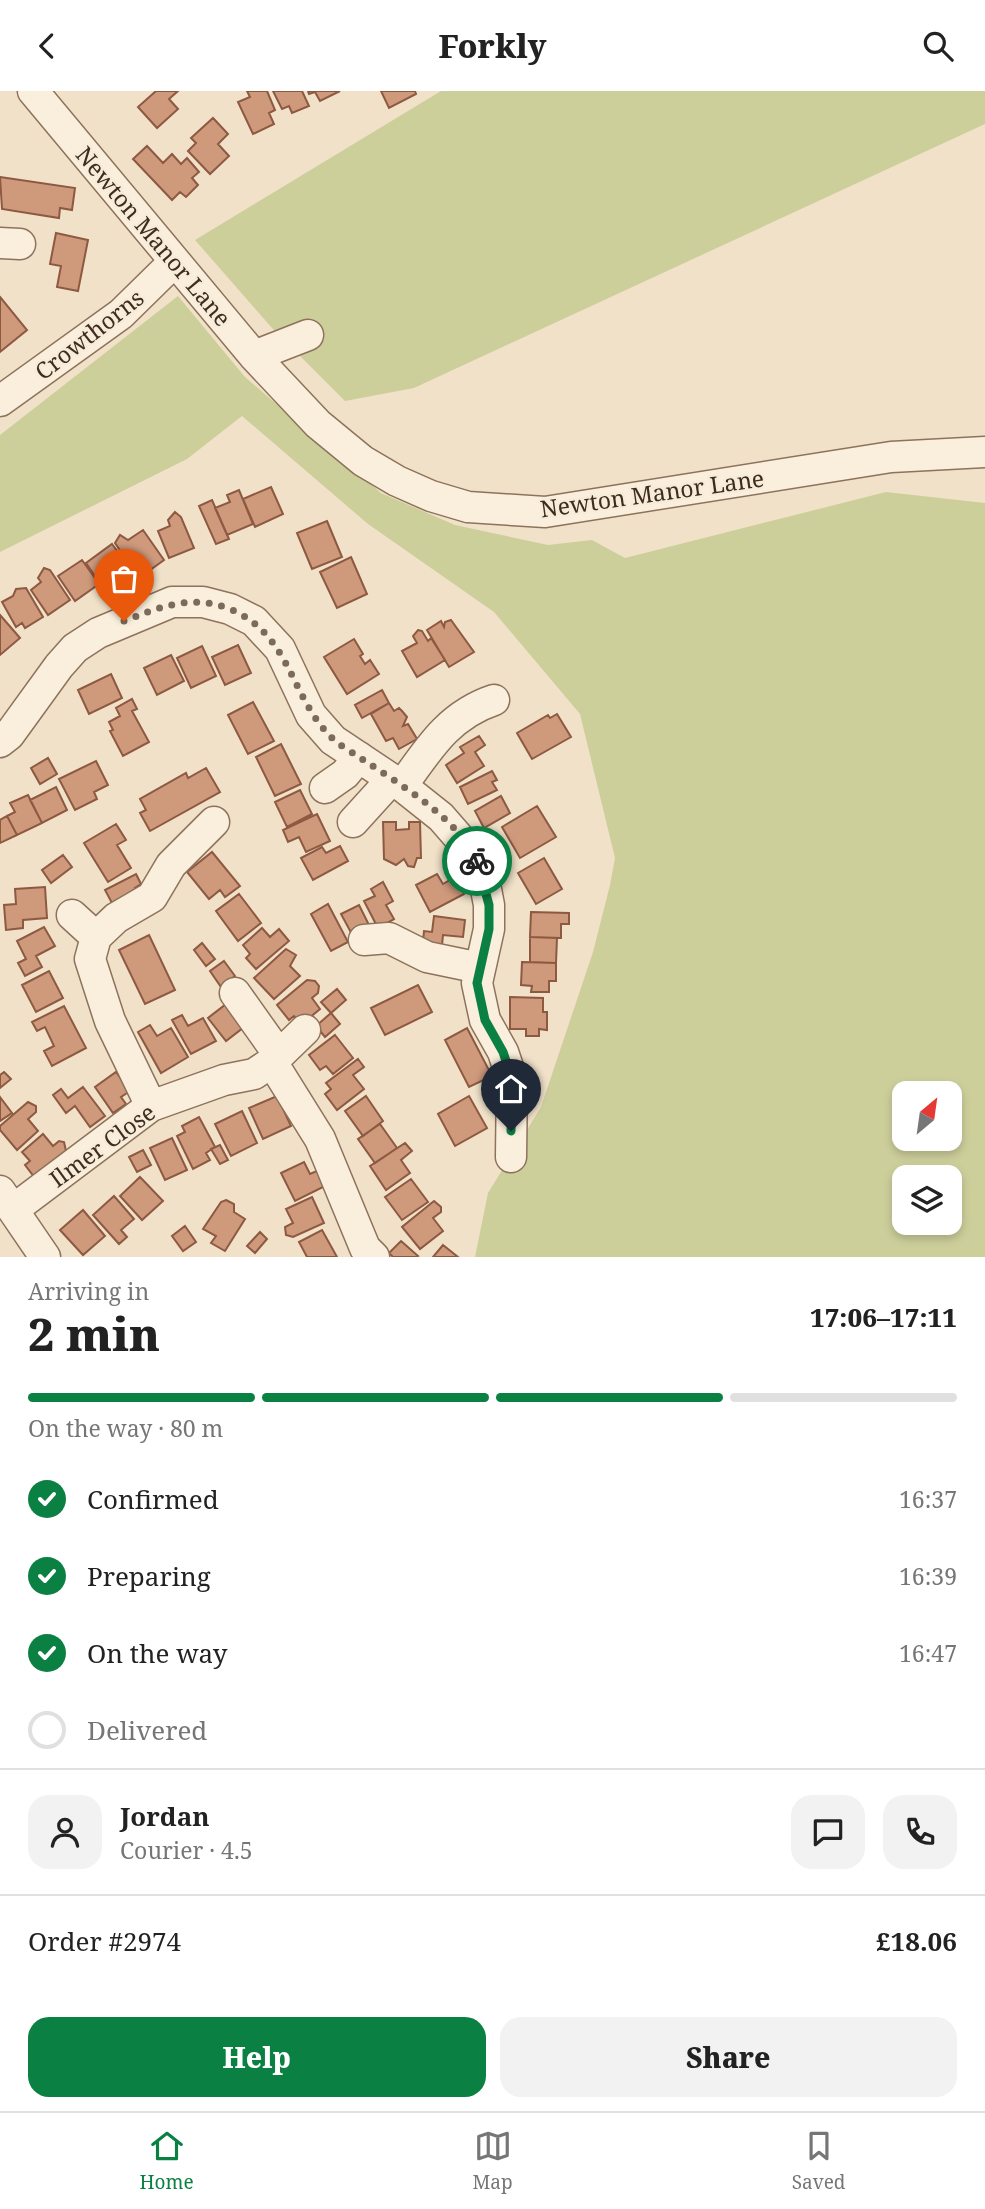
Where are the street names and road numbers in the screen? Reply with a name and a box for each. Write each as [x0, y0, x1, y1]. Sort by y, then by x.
street label: Newton Manor Lane [69, 139, 239, 333]
street label: Crowthorns [28, 281, 150, 387]
street label: Newton Manor Lane [538, 461, 766, 525]
street label: Ilmer Close [43, 1096, 161, 1194]

